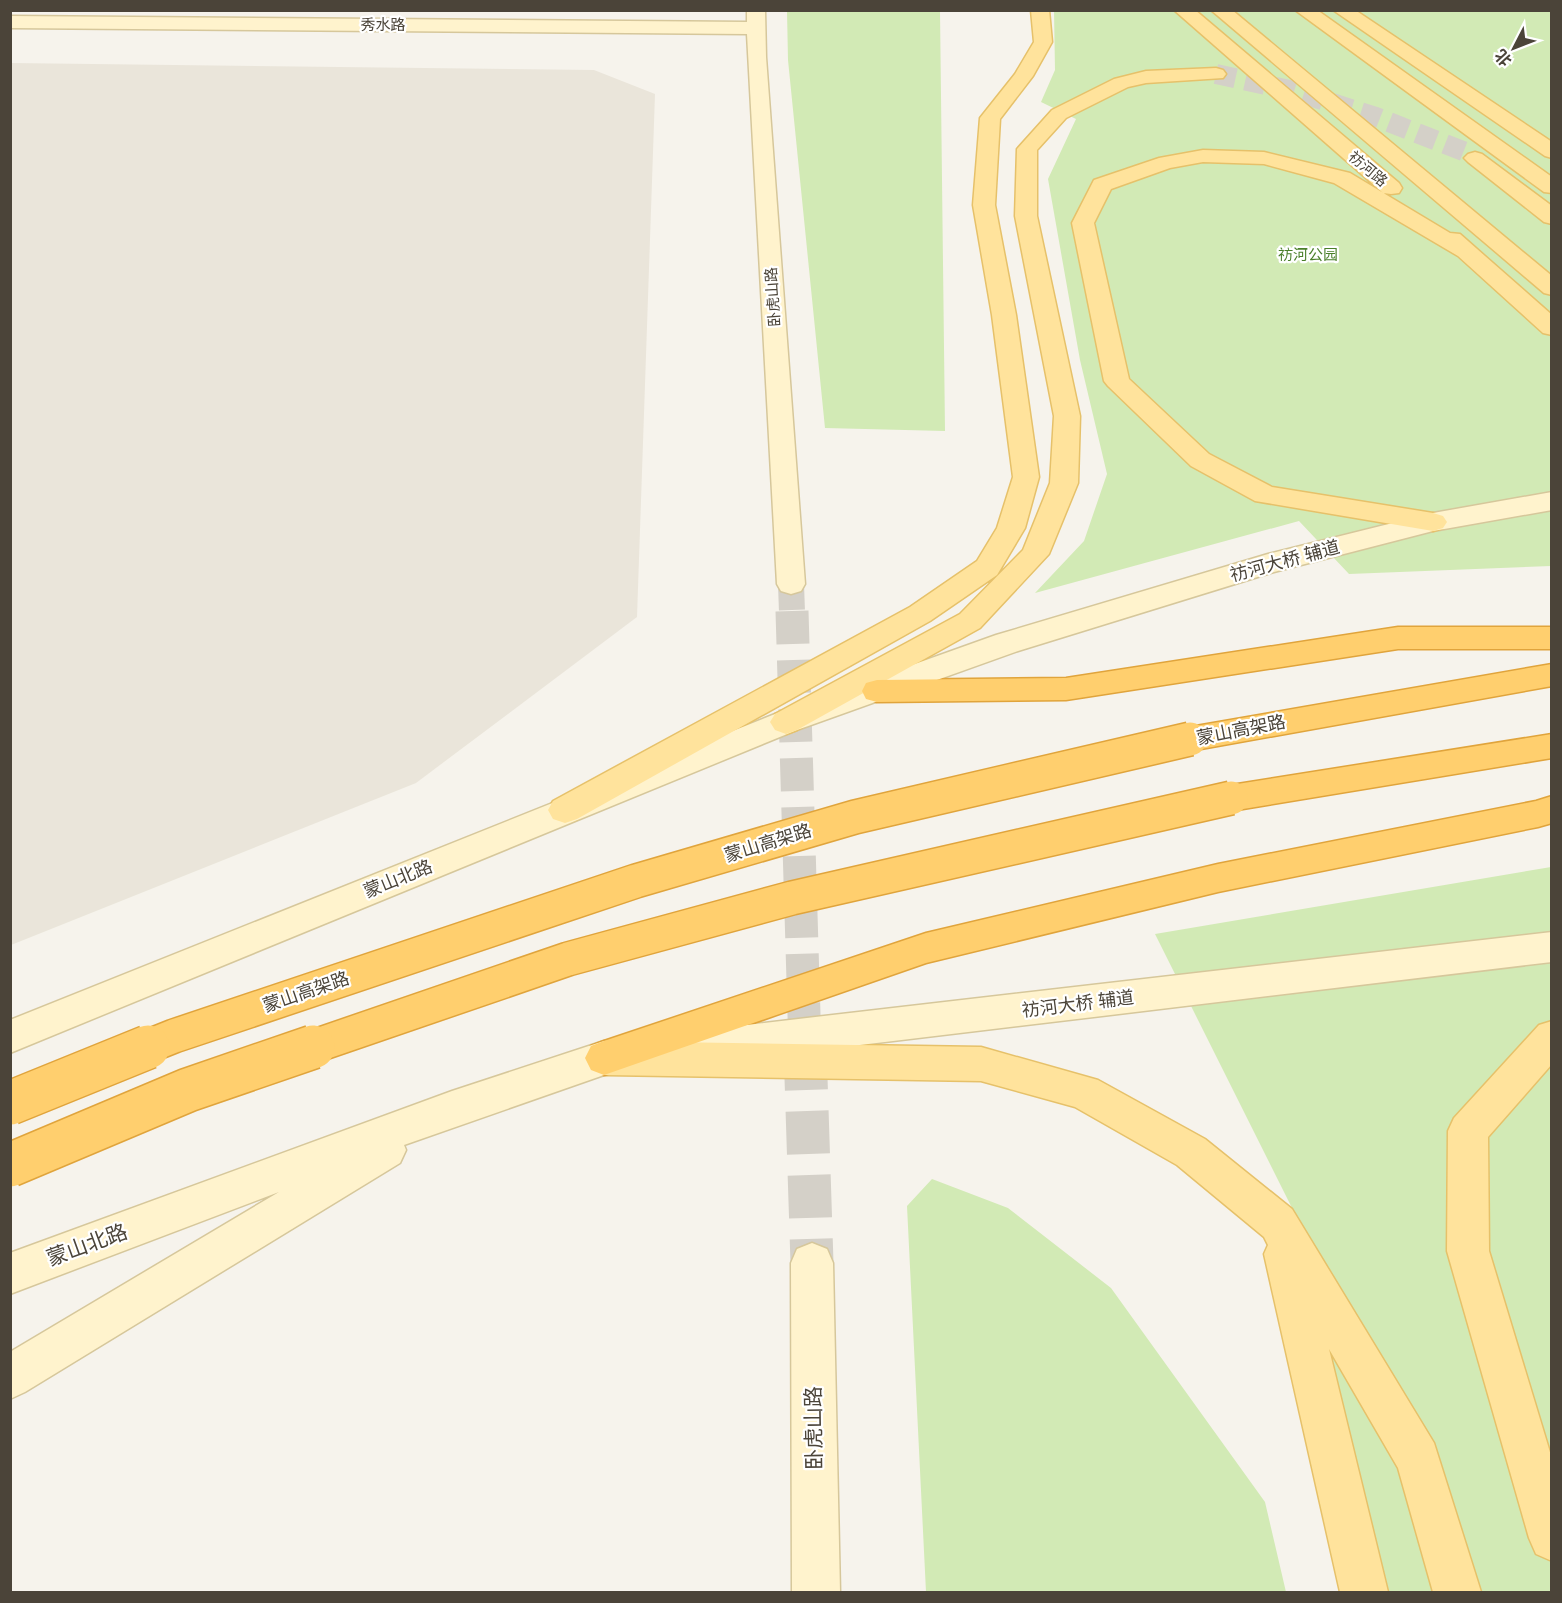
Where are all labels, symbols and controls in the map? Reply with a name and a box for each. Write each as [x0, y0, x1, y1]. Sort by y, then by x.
street label: 秀水路 [360, 16, 406, 34]
north arrow [1484, 18, 1544, 78]
text: 北 [1491, 45, 1516, 70]
street label: 祊河路 [1345, 148, 1391, 190]
park label: 祊河公园 [1278, 246, 1338, 264]
street label: 卧虎山路 [762, 266, 784, 328]
street label: 祊河大桥 辅道 [1228, 536, 1342, 586]
street label: 蒙山高架路 [1195, 711, 1287, 749]
street label: 蒙山高架路 [722, 819, 814, 867]
street label: 蒙山北路 [361, 855, 435, 903]
street label: 蒙山高架路 [260, 967, 352, 1017]
street label: 祊河大桥 辅道 [1021, 986, 1135, 1022]
street label: 蒙山北路 [43, 1218, 131, 1272]
street label: 卧虎山路 [800, 1386, 828, 1470]

